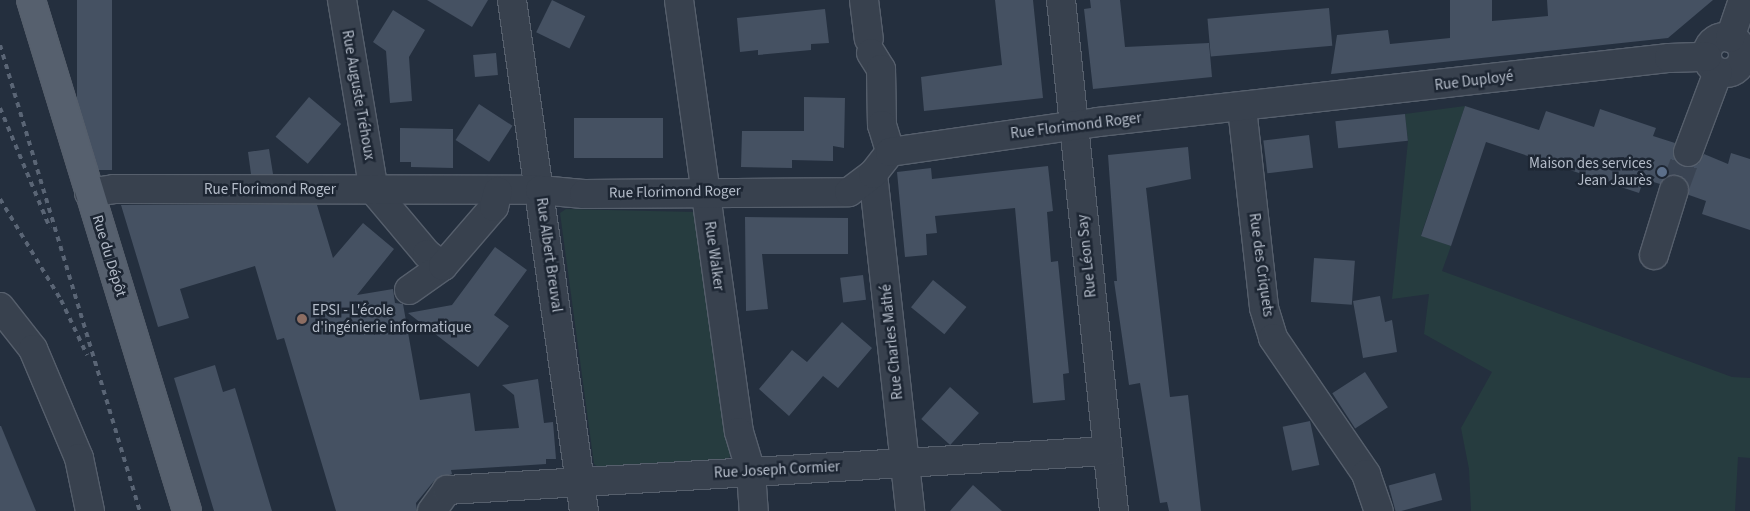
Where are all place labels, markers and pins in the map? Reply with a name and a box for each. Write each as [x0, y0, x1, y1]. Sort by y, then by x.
place label: Maison des services Jean Jaurès [1529, 154, 1652, 189]
marker: Maison des services Jean Jaurès [1656, 166, 1668, 178]
place label: EPSI - L'école d'ingénierie informatique [312, 301, 471, 336]
marker: EPSI - L'école d'ingénierie informatique [296, 313, 308, 325]

